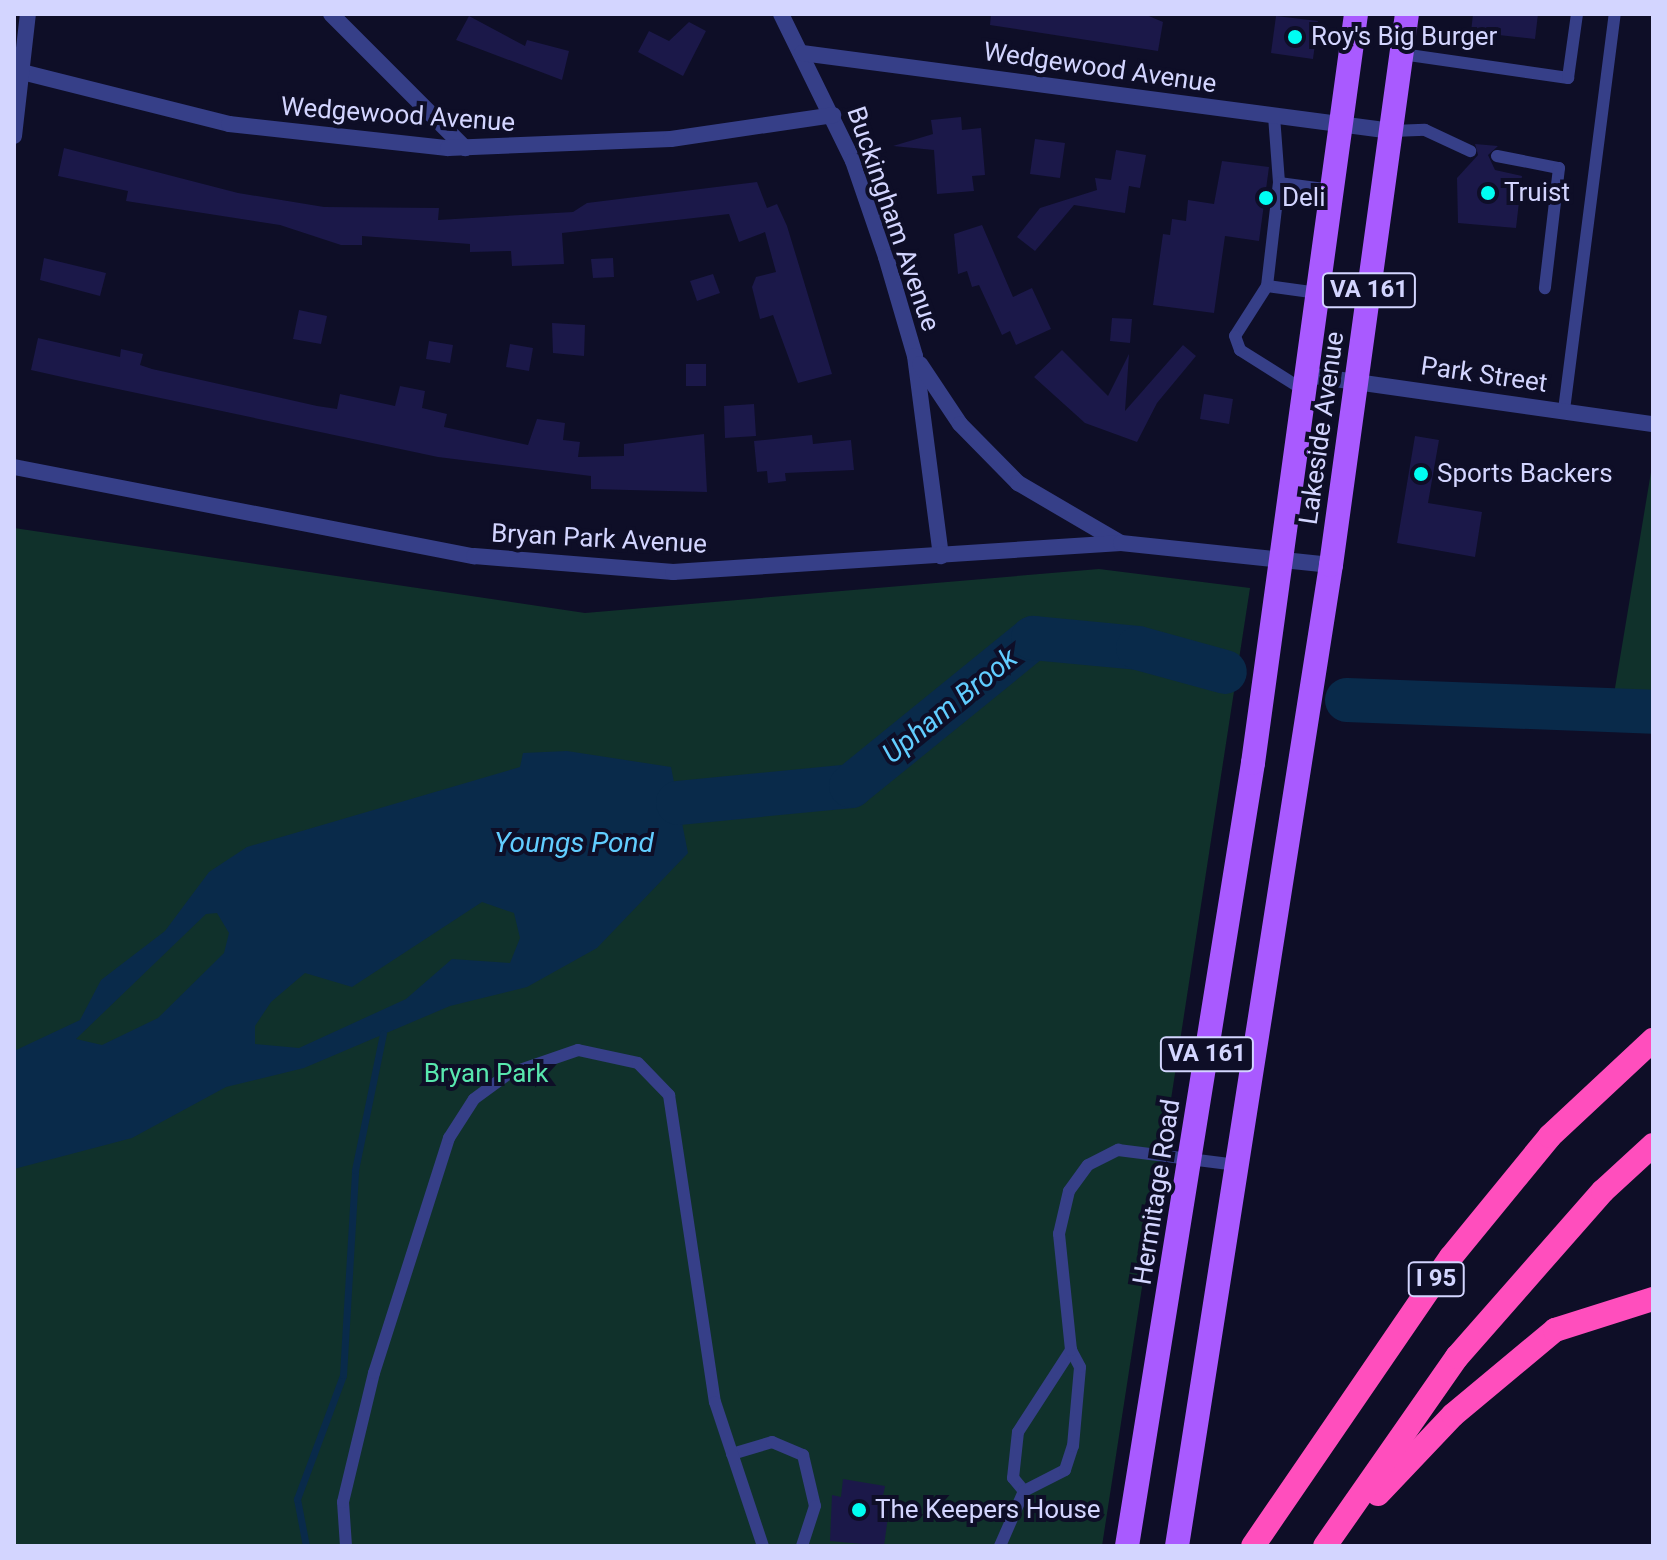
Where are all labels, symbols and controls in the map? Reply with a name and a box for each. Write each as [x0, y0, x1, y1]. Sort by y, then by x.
place label: Roy's Big Burger [1311, 21, 1497, 53]
marker: Roy's Big Burger [1286, 28, 1304, 46]
street label: Wedgewood Avenue [982, 36, 1218, 100]
street label: Wedgewood Avenue [280, 91, 516, 139]
street label: Buckingham Avenue [840, 103, 946, 335]
place label: Truist [1504, 177, 1570, 209]
place label: Deli [1282, 182, 1325, 214]
marker: Truist [1479, 184, 1497, 202]
marker: Deli [1257, 189, 1275, 207]
road number: VA 161 [1321, 270, 1417, 310]
street label: Lakeside Avenue [1293, 330, 1351, 526]
street label: Park Street [1419, 351, 1549, 399]
place label: Sports Backers [1437, 458, 1613, 490]
marker: Sports Backers [1412, 465, 1430, 483]
street label: Bryan Park Avenue [490, 518, 708, 560]
water label: Upham Brook [876, 641, 1024, 771]
water label: Youngs Pond [494, 826, 654, 860]
road number: VA 161 [1159, 1034, 1255, 1074]
park label: Bryan Park [424, 1058, 548, 1090]
street label: Hermitage Road [1127, 1097, 1187, 1287]
road number: I 95 [1406, 1259, 1466, 1299]
place label: The Keepers House [875, 1494, 1101, 1526]
marker: The Keepers House [850, 1501, 868, 1519]

